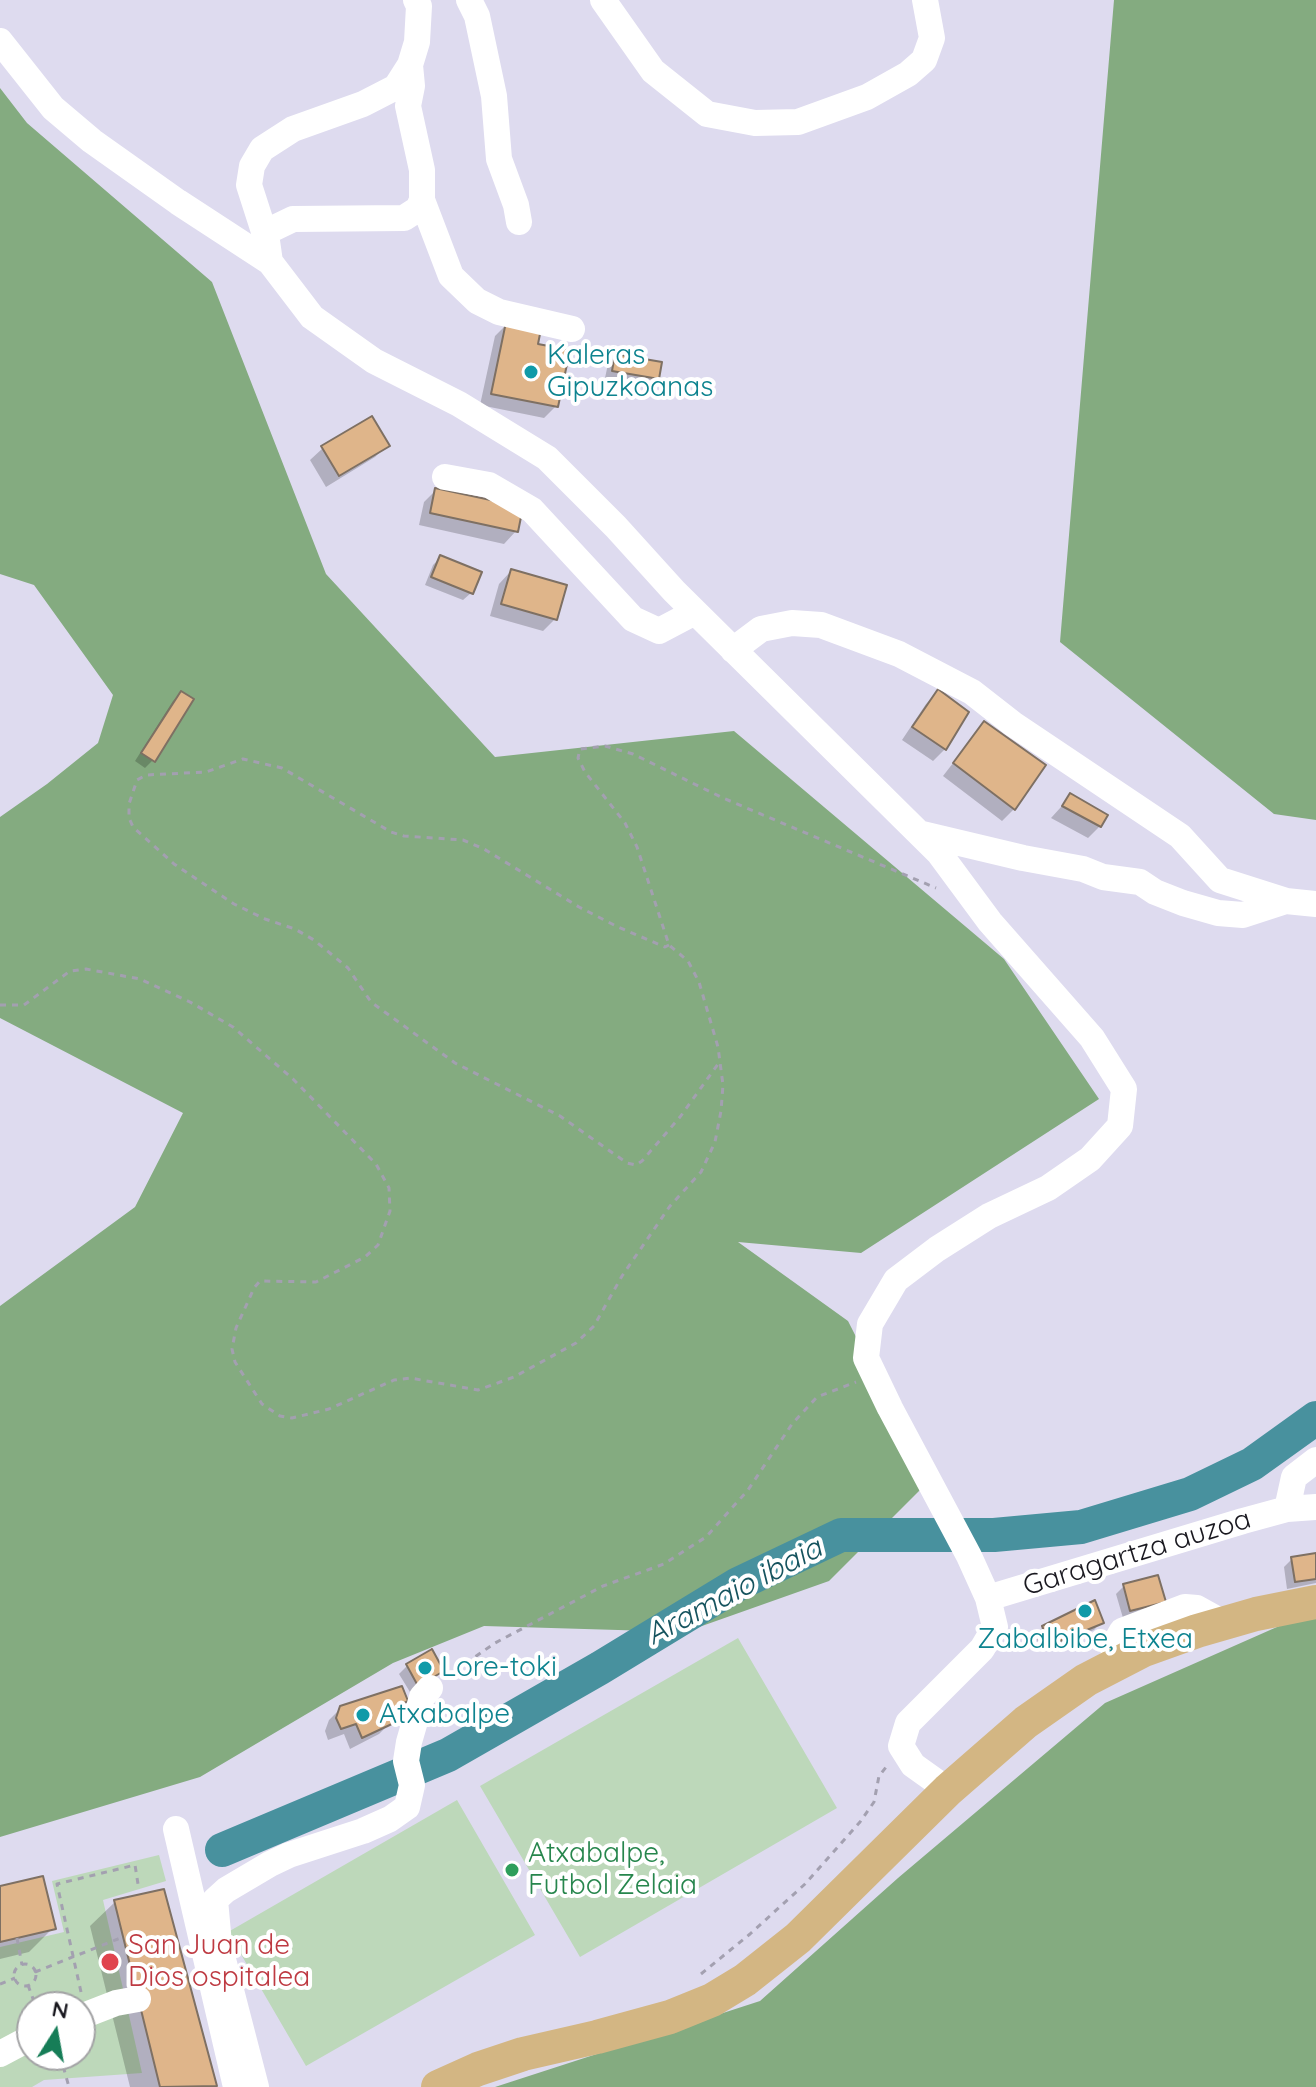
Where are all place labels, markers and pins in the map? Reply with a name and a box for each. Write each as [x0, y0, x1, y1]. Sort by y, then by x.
place label: Kaleras Gipuzkoanas [547, 339, 713, 405]
marker: Kaleras Gipuzkoanas [522, 363, 540, 381]
marker: Zabalbibe, Etxea [1076, 1602, 1094, 1620]
place label: Zabalbibe, Etxea [977, 1623, 1193, 1657]
place label: Lore-toki [441, 1651, 557, 1685]
marker: Lore-toki [416, 1659, 434, 1677]
place label: Atxabalpe [379, 1698, 510, 1732]
marker: Atxabalpe [354, 1706, 372, 1724]
place label: Atxabalpe, Futbol Zelaia [528, 1837, 697, 1903]
marker: Atxabalpe, Futbol Zelaia [503, 1861, 521, 1879]
place label: San Juan de Dios ospitalea [128, 1929, 310, 1995]
marker: San Juan de Dios ospitalea [99, 1951, 121, 1973]

